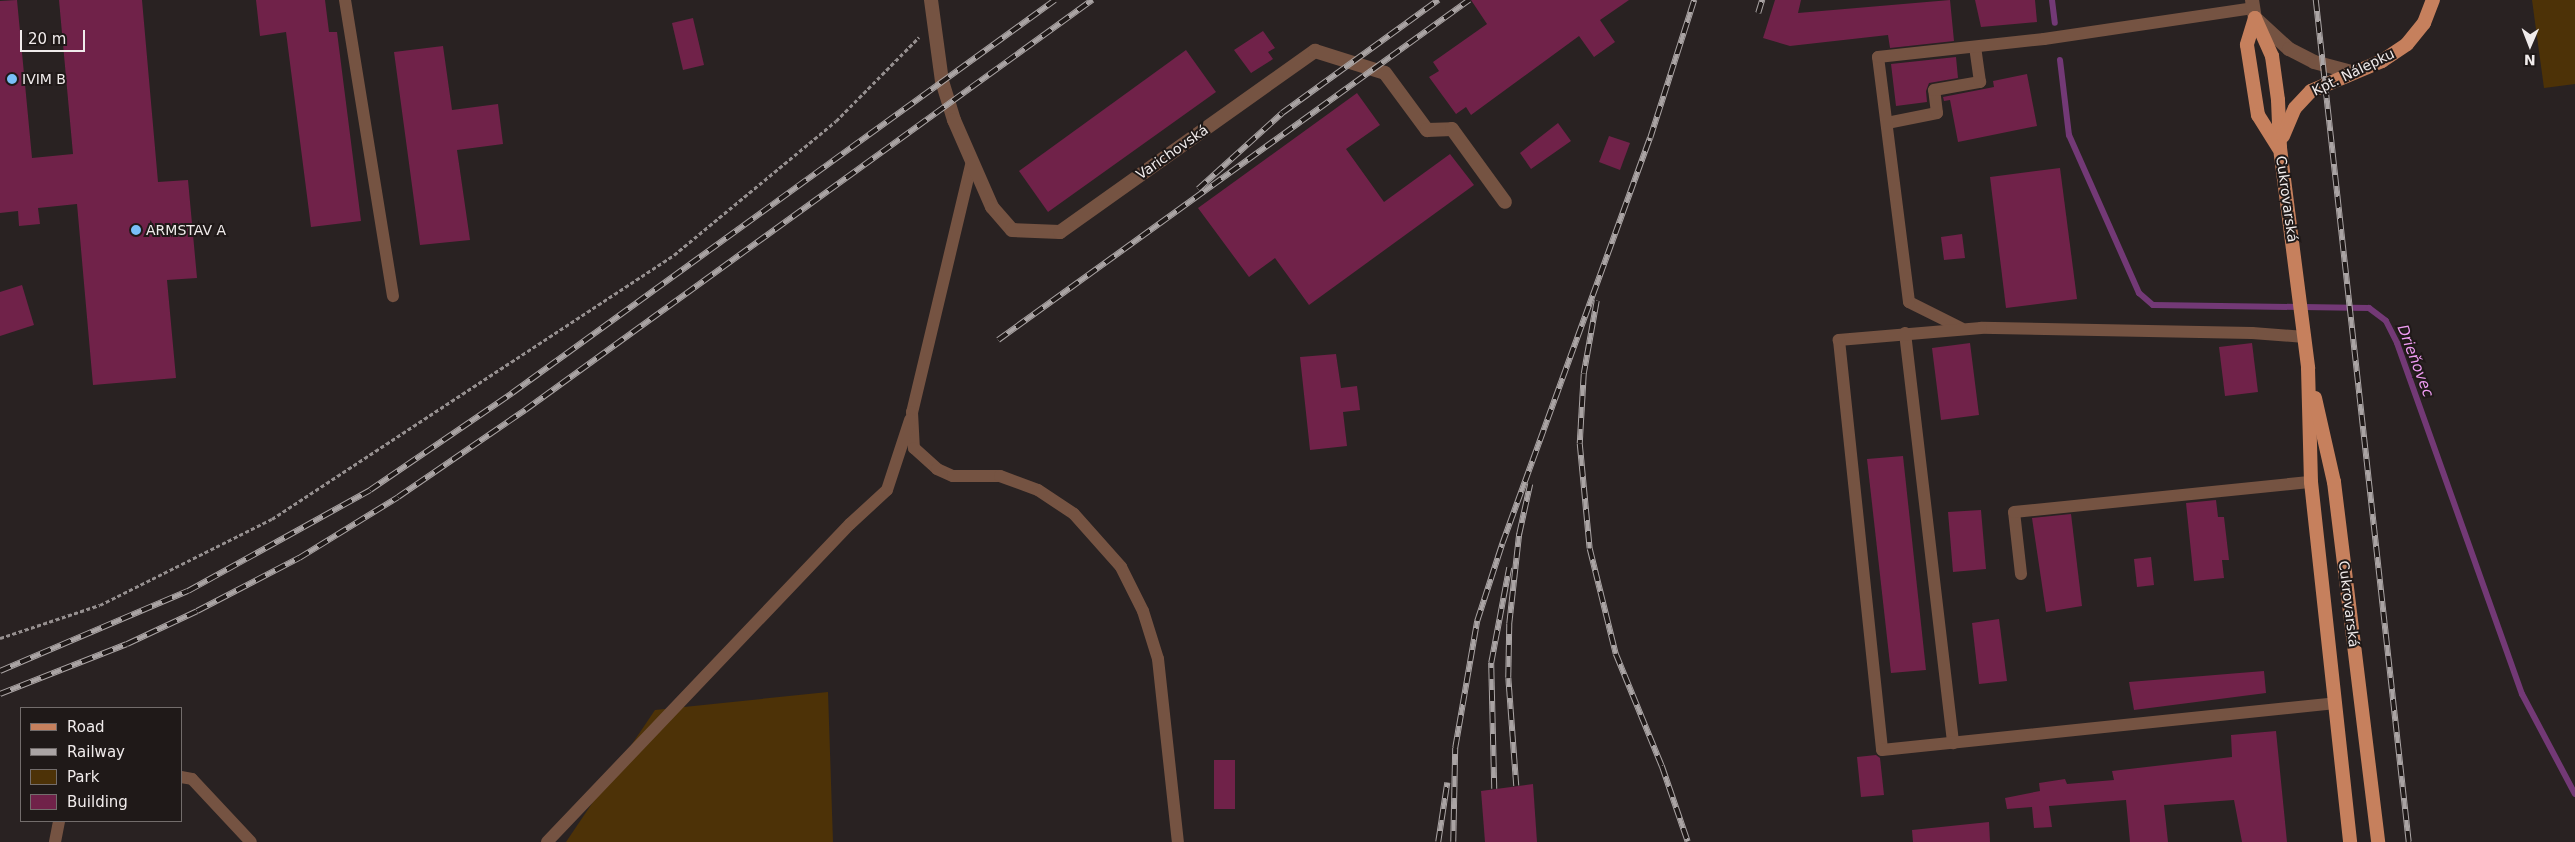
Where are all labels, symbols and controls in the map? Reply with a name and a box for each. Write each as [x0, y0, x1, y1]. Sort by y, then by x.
scale bar [22, 20, 88, 52]
north arrow [2505, 20, 2555, 70]
text: 20 m [28, 30, 66, 48]
street label: Kpt. Nálepku [2309, 45, 2397, 99]
text: N [2524, 52, 2536, 68]
place label: IVIM B [22, 71, 66, 87]
marker: IVIM B [6, 73, 18, 85]
street label: Varichovská [1133, 121, 1211, 183]
street label: Cukrovarská [2273, 155, 2301, 243]
place label: ARMSTAV A [146, 222, 226, 238]
marker: ARMSTAV A [130, 224, 142, 236]
water label: Drieňovec [2393, 322, 2437, 400]
street label: Cukrovarská [2335, 560, 2363, 648]
legend [20, 707, 182, 822]
text: Road [67, 718, 105, 736]
text: Railway [67, 743, 125, 761]
text: Park [67, 768, 99, 786]
text: Building [67, 793, 128, 811]

